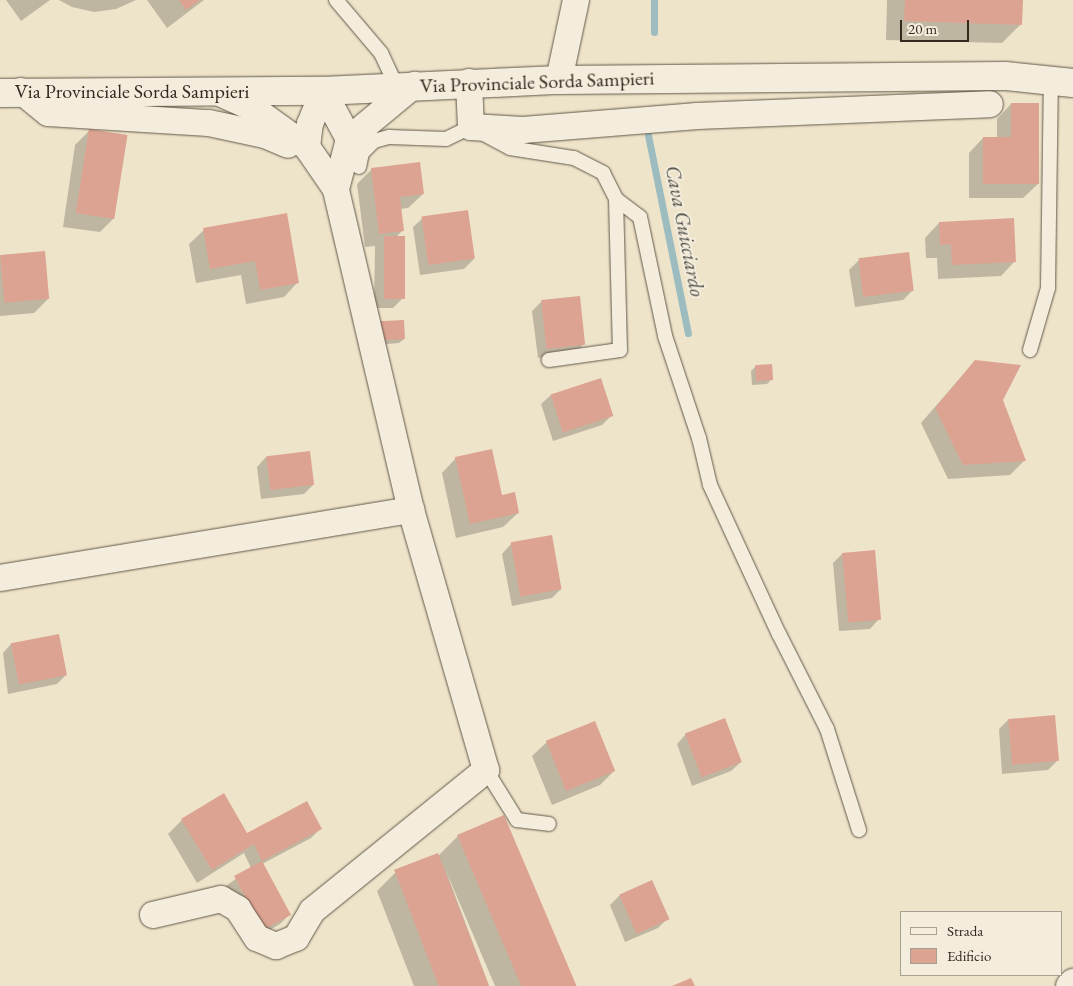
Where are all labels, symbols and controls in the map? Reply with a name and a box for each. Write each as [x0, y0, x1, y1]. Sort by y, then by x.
scale bar [903, 10, 972, 42]
text: 20 m [908, 19, 937, 38]
street label: Via Provinciale Sorda Sampieri [419, 66, 655, 98]
street label: Via Provinciale Sorda Sampieri [15, 79, 249, 103]
water label: Cava Guicciardo [660, 163, 710, 299]
legend [900, 911, 1063, 976]
text: Strada [947, 921, 983, 940]
text: Edificio [947, 946, 991, 965]

